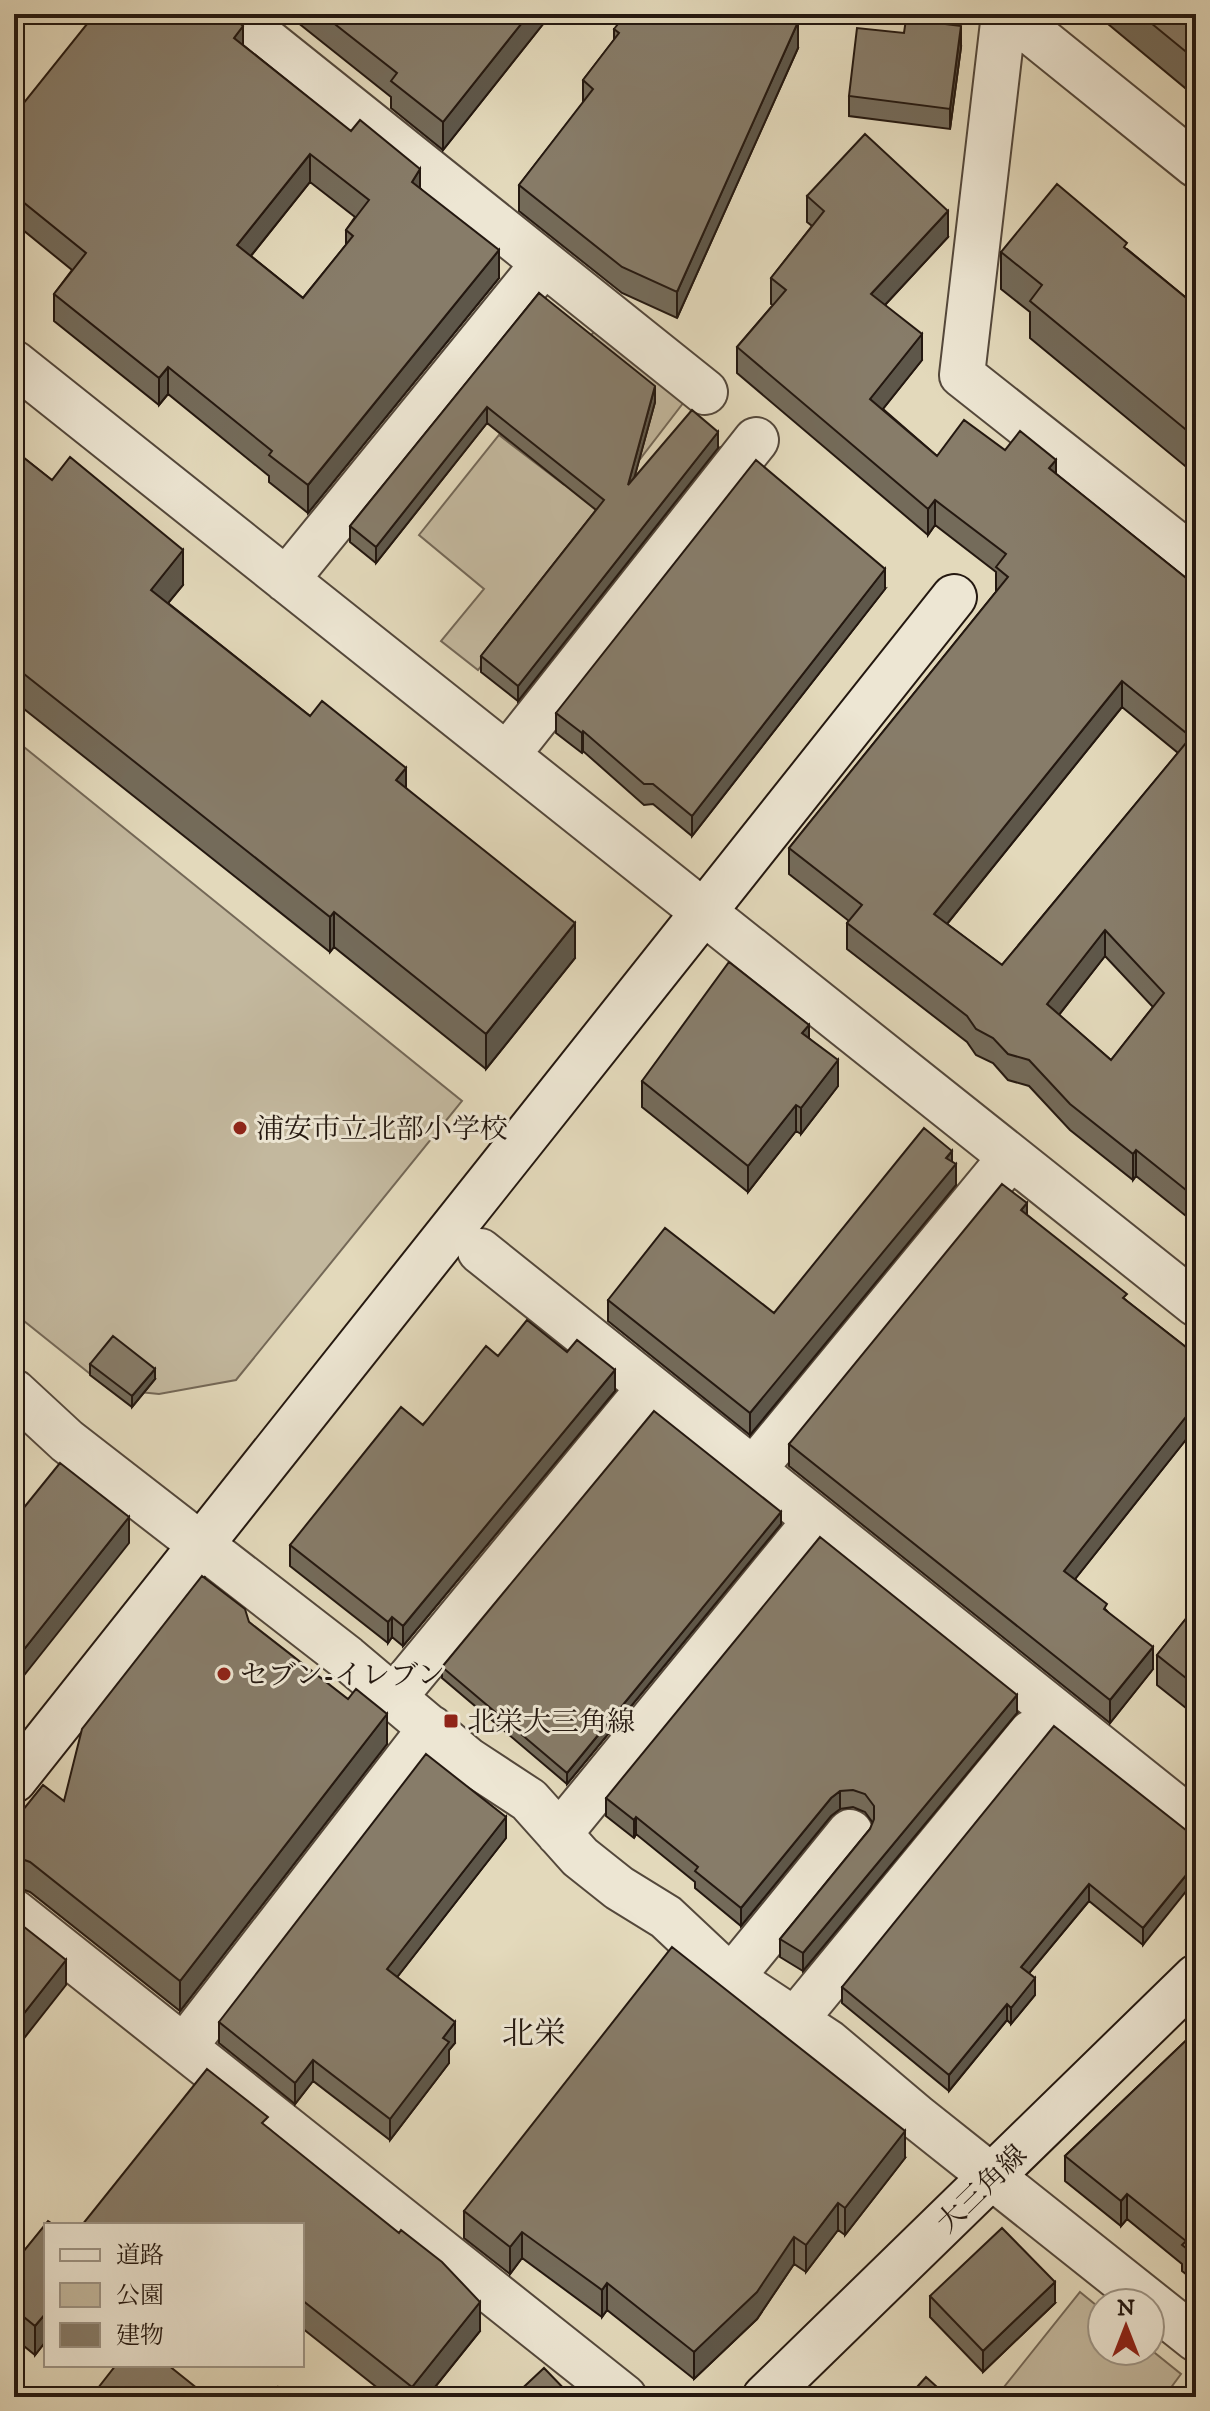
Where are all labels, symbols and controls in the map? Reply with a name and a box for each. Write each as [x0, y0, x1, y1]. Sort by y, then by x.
place label: 浦安市立北部小学校 [256, 1112, 508, 1147]
marker: 浦安市立北部小学校 [231, 1119, 249, 1137]
place label: セブン-イレブン [240, 1658, 445, 1693]
marker: セブン-イレブン [215, 1665, 233, 1683]
place label: 北栄大三角線 [467, 1705, 635, 1740]
marker: 北栄大三角線 [442, 1712, 460, 1730]
district label: 北栄 [502, 2015, 566, 2055]
street label: 大三角線 [930, 2138, 1034, 2241]
legend [44, 2223, 304, 2367]
text: 道路 [116, 2241, 164, 2271]
text: 公園 [116, 2281, 164, 2311]
north arrow [1086, 2287, 1166, 2367]
text: N [1117, 2295, 1135, 2322]
text: 建物 [116, 2321, 164, 2351]

